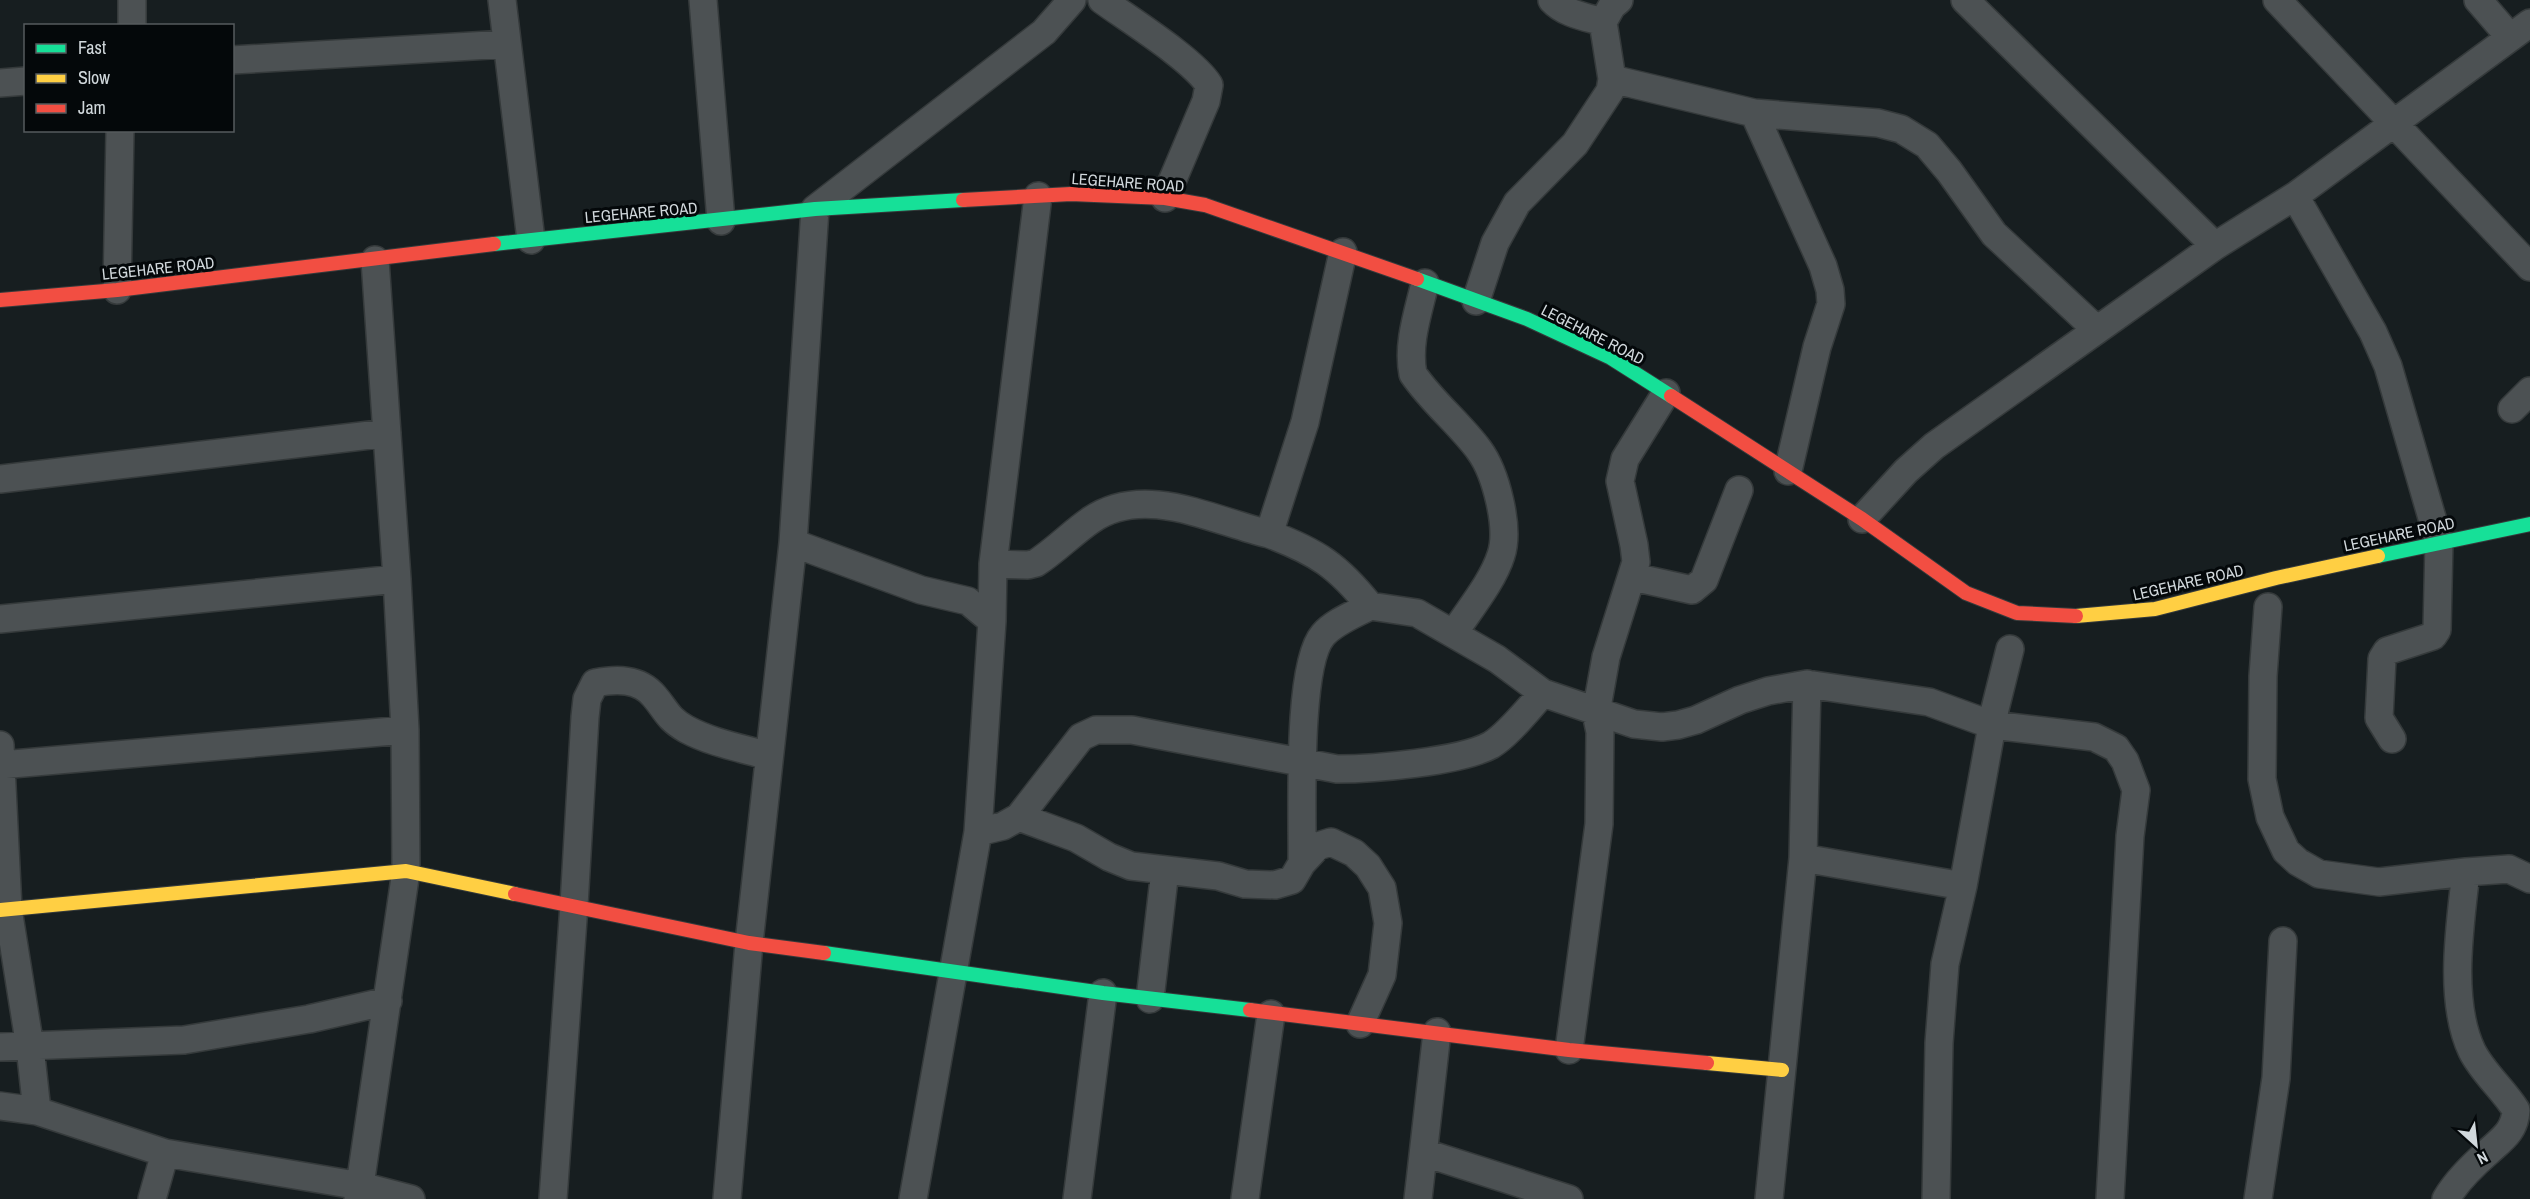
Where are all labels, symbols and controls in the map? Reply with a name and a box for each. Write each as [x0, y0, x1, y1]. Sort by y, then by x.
legend [24, 24, 234, 132]
text: Fast [78, 35, 106, 60]
text: Slow [78, 65, 110, 90]
text: Jam [78, 95, 106, 120]
street label: LEGEHARE ROAD [1071, 167, 1185, 197]
street label: LEGEHARE ROAD [584, 196, 698, 228]
street label: LEGEHARE ROAD [101, 251, 215, 285]
street label: LEGEHARE ROAD [1538, 299, 1648, 369]
street label: LEGEHARE ROAD [2341, 511, 2457, 557]
street label: LEGEHARE ROAD [2130, 559, 2246, 605]
north arrow [2446, 1115, 2506, 1175]
text: N [2474, 1146, 2492, 1170]

